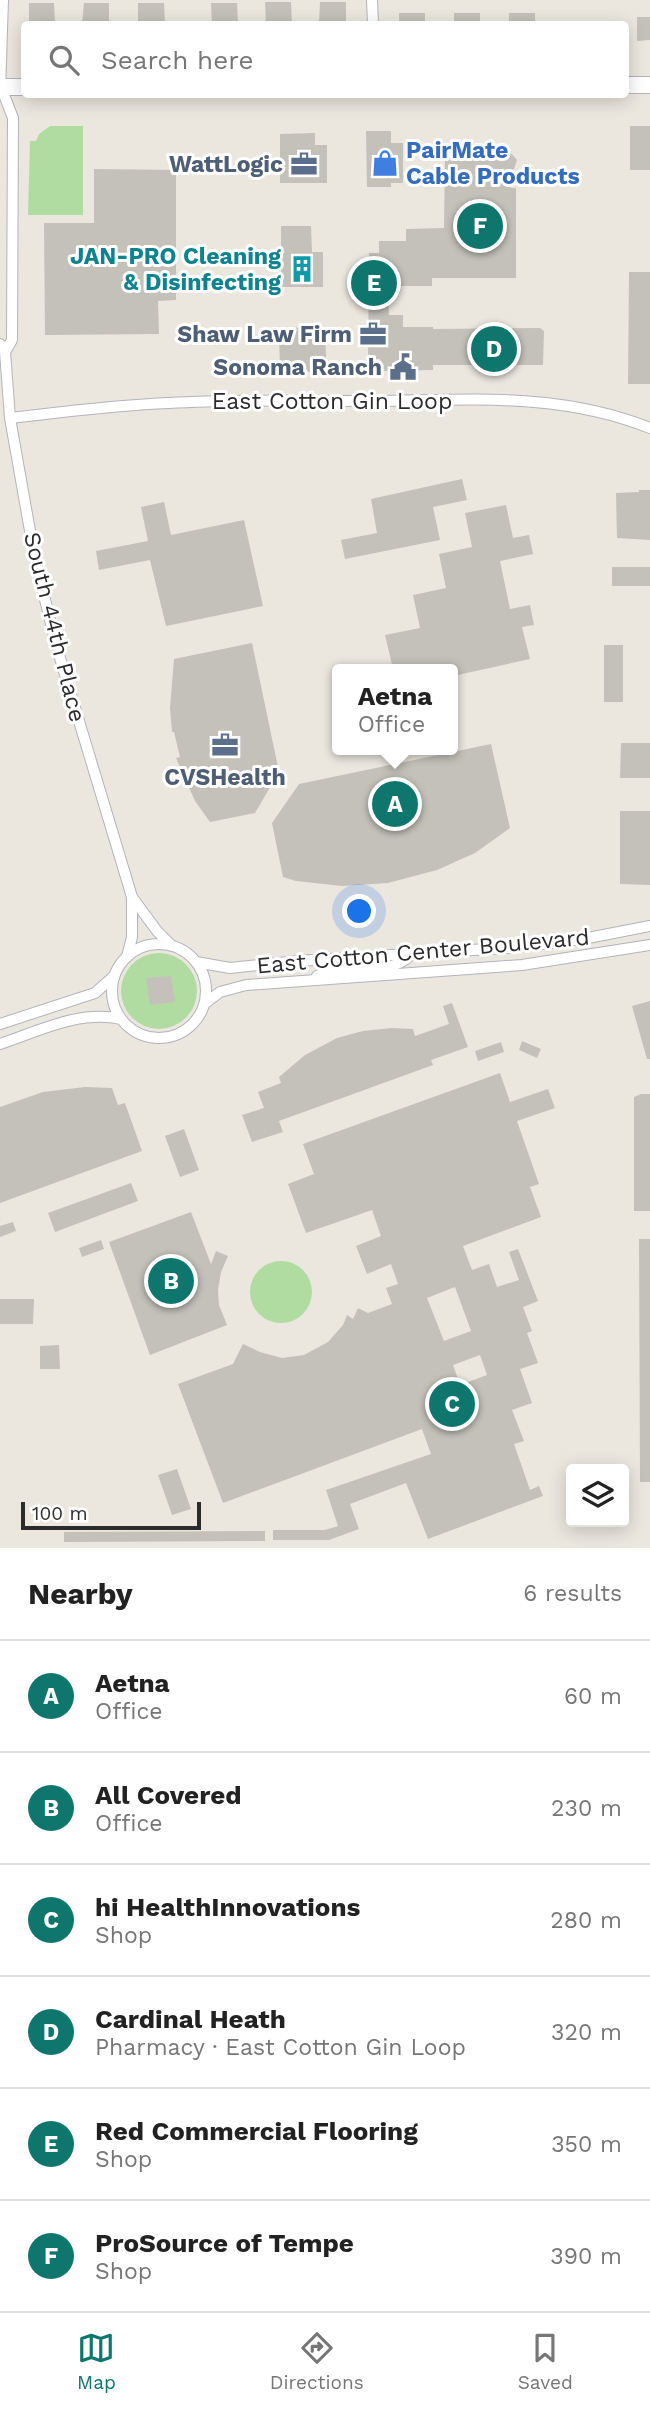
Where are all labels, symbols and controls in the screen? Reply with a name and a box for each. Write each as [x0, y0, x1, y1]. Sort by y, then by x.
search box [21, 21, 629, 98]
icon: search [45, 41, 83, 79]
text: Search here [101, 45, 253, 75]
place label: PairMate Cable Products [406, 137, 580, 190]
shop icon: PairMate Cable Products [370, 148, 400, 178]
office icon: WattLogic [289, 149, 319, 179]
place label: WattLogic [169, 151, 283, 178]
pin: F [457, 200, 503, 252]
place label: JAN-PRO Cleaning & Disinfecting [70, 243, 281, 296]
building icon: JAN-PRO Cleaning & Disinfecting [287, 254, 317, 284]
pin: E [351, 257, 397, 309]
office icon: Shaw Law Firm [358, 319, 388, 349]
place label: Shaw Law Firm [177, 321, 352, 348]
pin: D [471, 323, 517, 375]
public building icon: Sonoma Ranch [388, 352, 418, 382]
place label: Sonoma Ranch [213, 354, 382, 381]
street label: East Cotton Gin Loop [212, 388, 452, 415]
street label: South 44th Place [18, 529, 91, 725]
popup [332, 664, 458, 755]
text: Aetna [358, 681, 432, 711]
text: Office [358, 711, 425, 738]
office icon: CVSHealth [210, 730, 240, 760]
place label: CVSHealth [164, 764, 286, 791]
pin: A [372, 778, 418, 830]
your location [342, 894, 376, 928]
street label: East Cotton Center Boulevard [255, 923, 591, 980]
pin: B [148, 1255, 194, 1307]
pin: C [429, 1378, 475, 1430]
map controls [566, 1464, 629, 1527]
button: layers [566, 1464, 629, 1527]
scale bar [21, 1499, 201, 1531]
text: 100 m [32, 1502, 88, 1525]
text: Nearby [28, 1576, 133, 1611]
text: 6 results [523, 1580, 622, 1607]
text: Aetna [95, 1668, 170, 1698]
text: A [43, 1683, 59, 1710]
text: 60 m [564, 1683, 622, 1710]
text: Office [95, 1698, 163, 1725]
text: All Covered [95, 1780, 242, 1810]
text: B [43, 1795, 59, 1822]
text: 230 m [551, 1795, 622, 1822]
text: Office [95, 1810, 163, 1837]
text: hi HealthInnovations [95, 1892, 360, 1922]
text: C [43, 1907, 59, 1934]
text: 280 m [550, 1907, 622, 1934]
text: Shop [95, 1922, 152, 1949]
text: Cardinal Heath [95, 2004, 286, 2034]
text: D [43, 2019, 59, 2046]
text: 320 m [551, 2019, 622, 2046]
text: Pharmacy · East Cotton Gin Loop [95, 2034, 466, 2061]
text: Red Commercial Flooring [95, 2116, 418, 2146]
text: E [44, 2131, 58, 2158]
text: 350 m [551, 2131, 622, 2158]
text: Shop [95, 2146, 152, 2173]
text: ProSource of Tempe [95, 2228, 354, 2258]
text: F [44, 2243, 58, 2270]
text: 390 m [550, 2243, 622, 2270]
text: Shop [95, 2258, 152, 2285]
tab: Map [77, 2329, 116, 2394]
tab: Directions [270, 2329, 364, 2394]
tab: Saved [518, 2329, 573, 2394]

